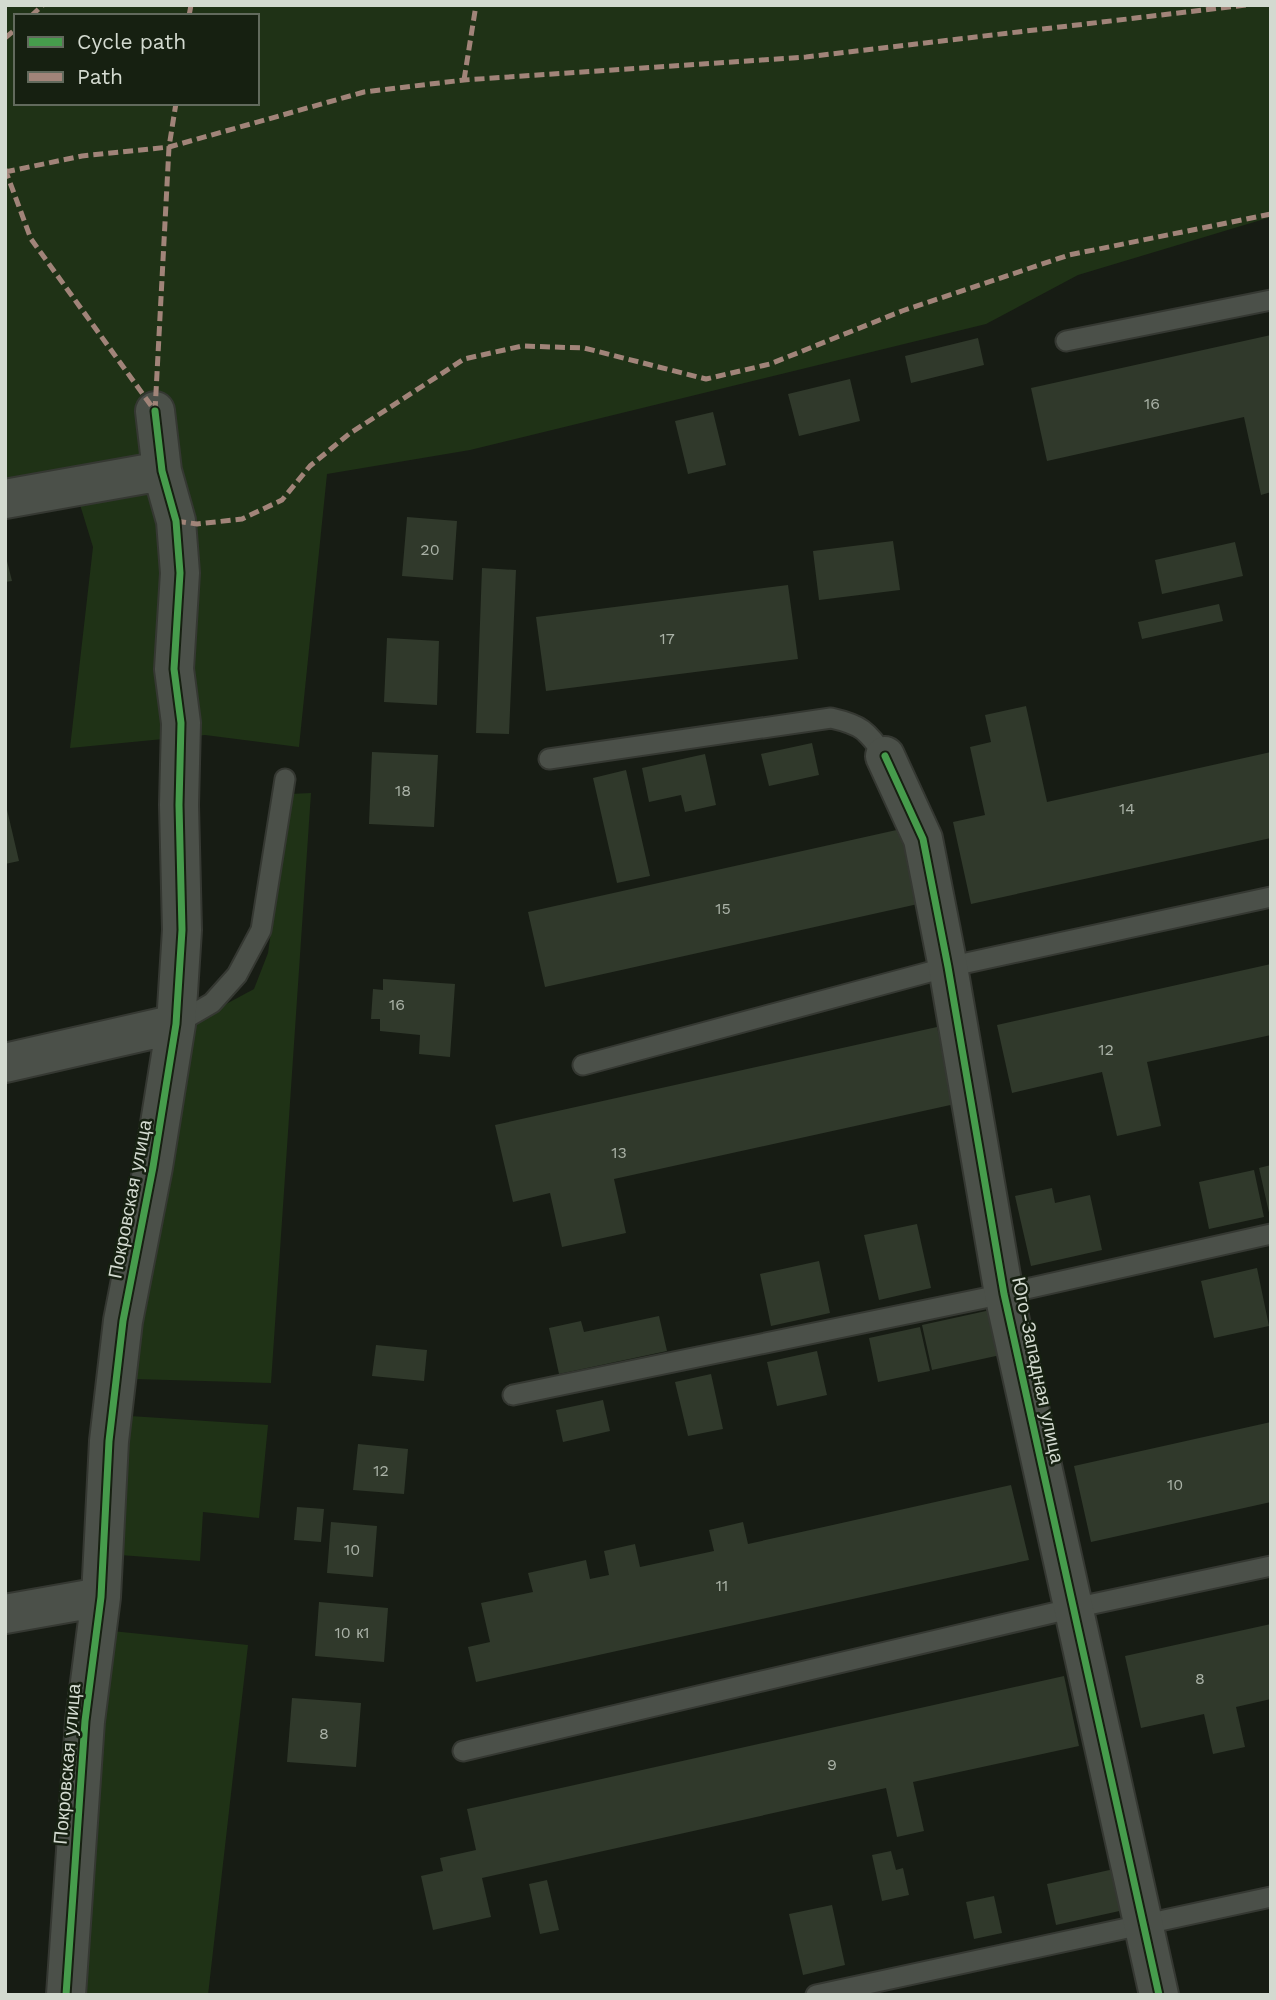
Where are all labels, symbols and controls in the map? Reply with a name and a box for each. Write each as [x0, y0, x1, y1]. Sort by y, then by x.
legend [14, 14, 259, 105]
text: Cycle path [77, 29, 186, 54]
text: Path [77, 64, 123, 89]
house number: 16 [1144, 394, 1160, 413]
house number: 20 [420, 540, 440, 559]
house number: 17 [659, 629, 675, 648]
house number: 18 [395, 781, 411, 800]
house number: 14 [1119, 799, 1135, 818]
house number: 15 [715, 899, 731, 918]
house number: 16 [389, 995, 405, 1014]
house number: 12 [1098, 1040, 1114, 1059]
street label: Покровская улица [103, 1117, 157, 1280]
house number: 13 [611, 1143, 627, 1162]
street label: Юго-Западная улица [1007, 1275, 1069, 1466]
house number: 12 [373, 1461, 389, 1480]
house number: 10 [1167, 1475, 1183, 1494]
house number: 10 [344, 1540, 360, 1559]
house number: 11 [716, 1576, 728, 1595]
house number: 10 к1 [335, 1623, 369, 1642]
house number: 8 [1195, 1669, 1205, 1688]
street label: Покровская улица [49, 1682, 86, 1845]
house number: 8 [319, 1724, 329, 1743]
house number: 9 [827, 1755, 837, 1774]

